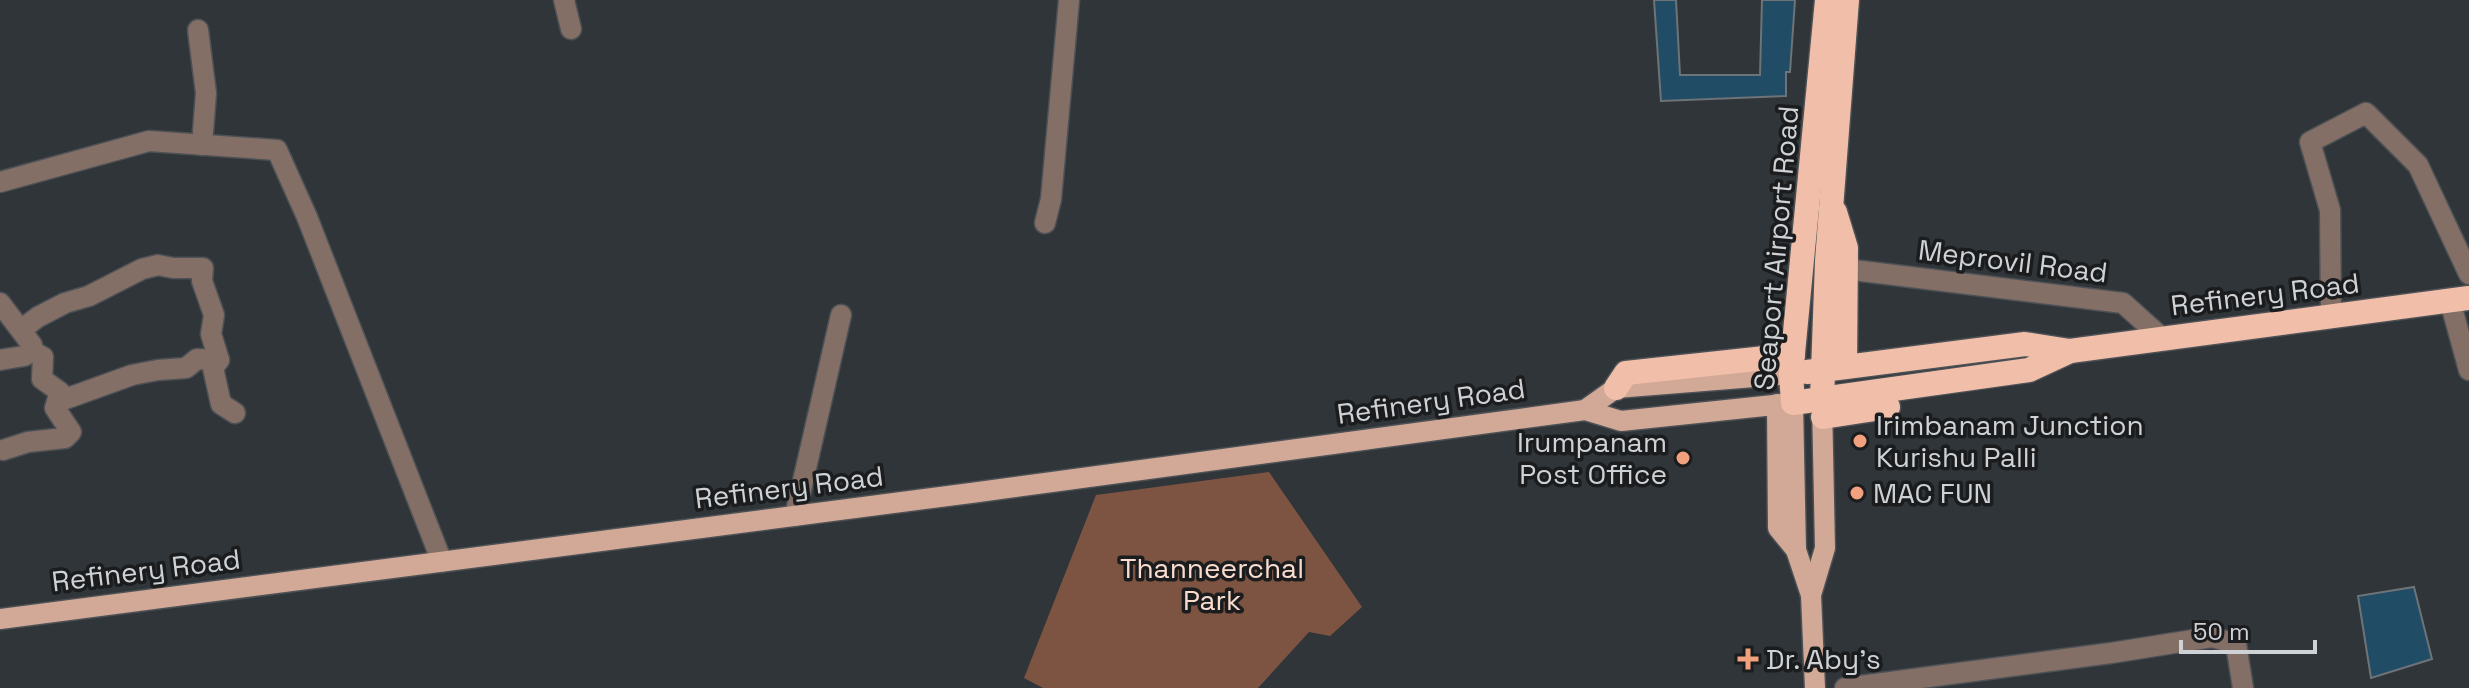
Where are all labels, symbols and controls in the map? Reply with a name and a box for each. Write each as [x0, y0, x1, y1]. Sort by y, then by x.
street label: Seaport Airport Road [1746, 104, 1806, 392]
street label: Meprovil Road [1916, 232, 2110, 290]
street label: Refinery Road [2169, 265, 2361, 323]
street label: Refinery Road [1335, 370, 1527, 432]
place label: Irimbanam Junction Kurishu Palli [1876, 407, 2144, 475]
place label: Irumpanam Post Office [1517, 424, 1667, 492]
marker: Irimbanam Junction Kurishu Palli [1851, 432, 1869, 450]
marker: Irumpanam Post Office [1674, 449, 1692, 467]
street label: Refinery Road [693, 458, 885, 516]
place label: MAC FUN [1873, 475, 1992, 511]
marker: MAC FUN [1848, 484, 1866, 502]
street label: Refinery Road [50, 541, 242, 599]
park label: Thanneerchal Park [1120, 550, 1304, 618]
scale bar [2181, 604, 2315, 654]
text: 50 m [2193, 616, 2250, 647]
place label: Dr. Aby's [1766, 641, 1881, 677]
marker: Dr. Aby's [1737, 648, 1759, 670]

